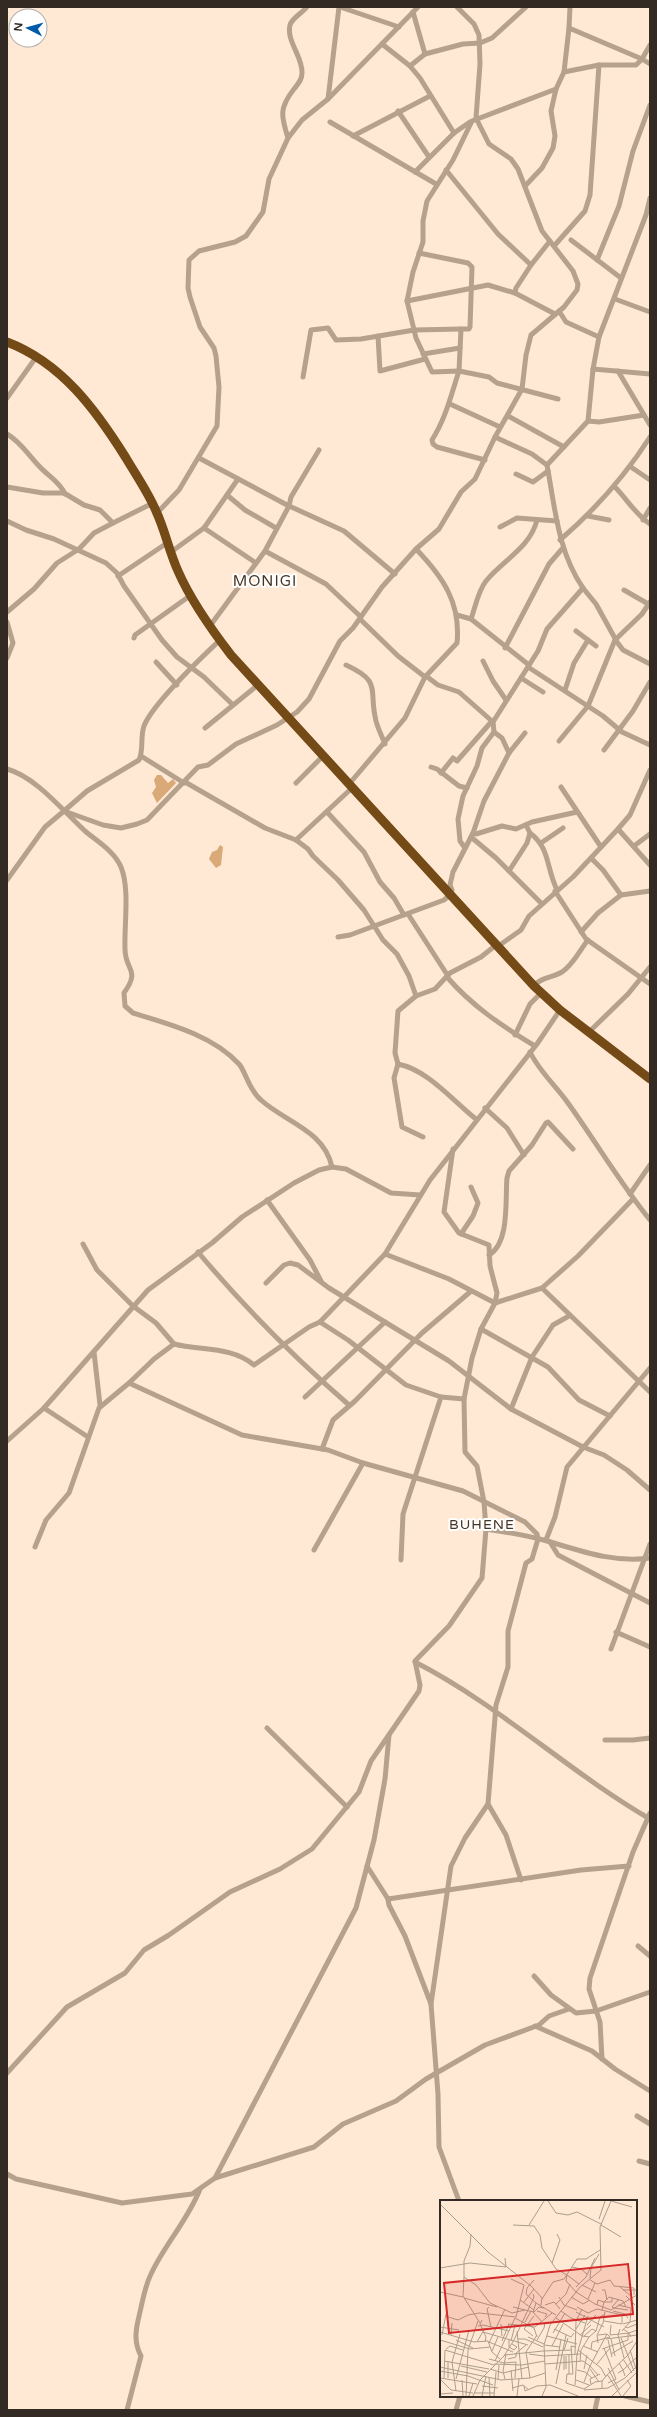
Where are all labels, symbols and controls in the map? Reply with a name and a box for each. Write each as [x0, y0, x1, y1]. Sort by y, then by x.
north arrow [8, 8, 48, 48]
text: N [12, 22, 25, 32]
district label: MONIGI [233, 572, 297, 590]
district label: BUHENE [449, 1516, 515, 1533]
inset map [440, 2200, 637, 2397]

